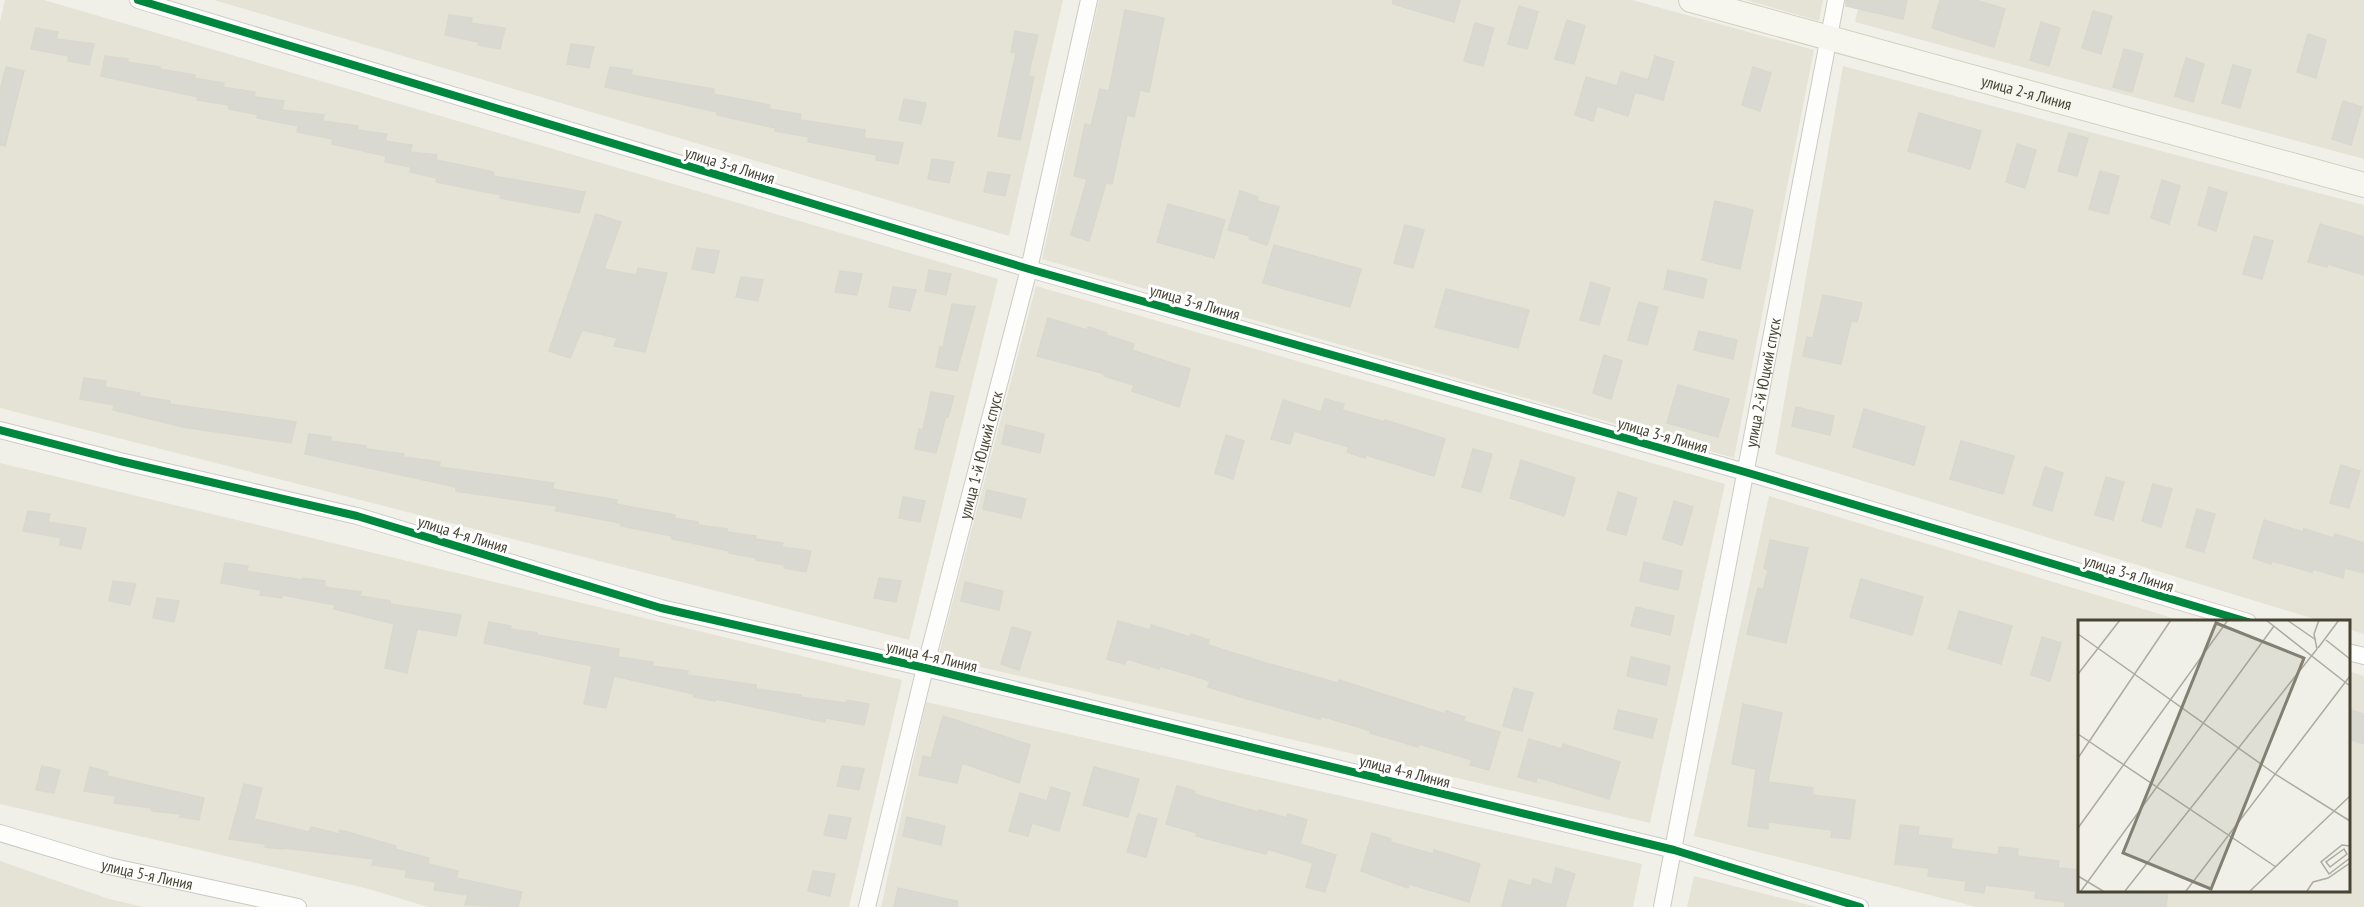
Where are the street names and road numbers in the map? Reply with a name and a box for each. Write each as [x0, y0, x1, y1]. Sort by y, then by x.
street label: улица 2-я Линия [1979, 70, 2074, 114]
street label: улица 3-я Линия [683, 142, 777, 188]
street label: улица 3-я Линия [1148, 280, 1242, 324]
street label: улица 2-й Юцкий спуск [1740, 315, 1785, 449]
street label: улица 1-й Юцкий спуск [954, 388, 1007, 521]
street label: улица 3-я Линия [1616, 413, 1710, 457]
street label: улица 4-я Линия [416, 511, 510, 557]
street label: улица 3-я Линия [2082, 550, 2176, 596]
street label: улица 4-я Линия [885, 636, 979, 676]
street label: улица 4-я Линия [1358, 750, 1452, 792]
street label: улица 5-я Линия [99, 854, 195, 894]

